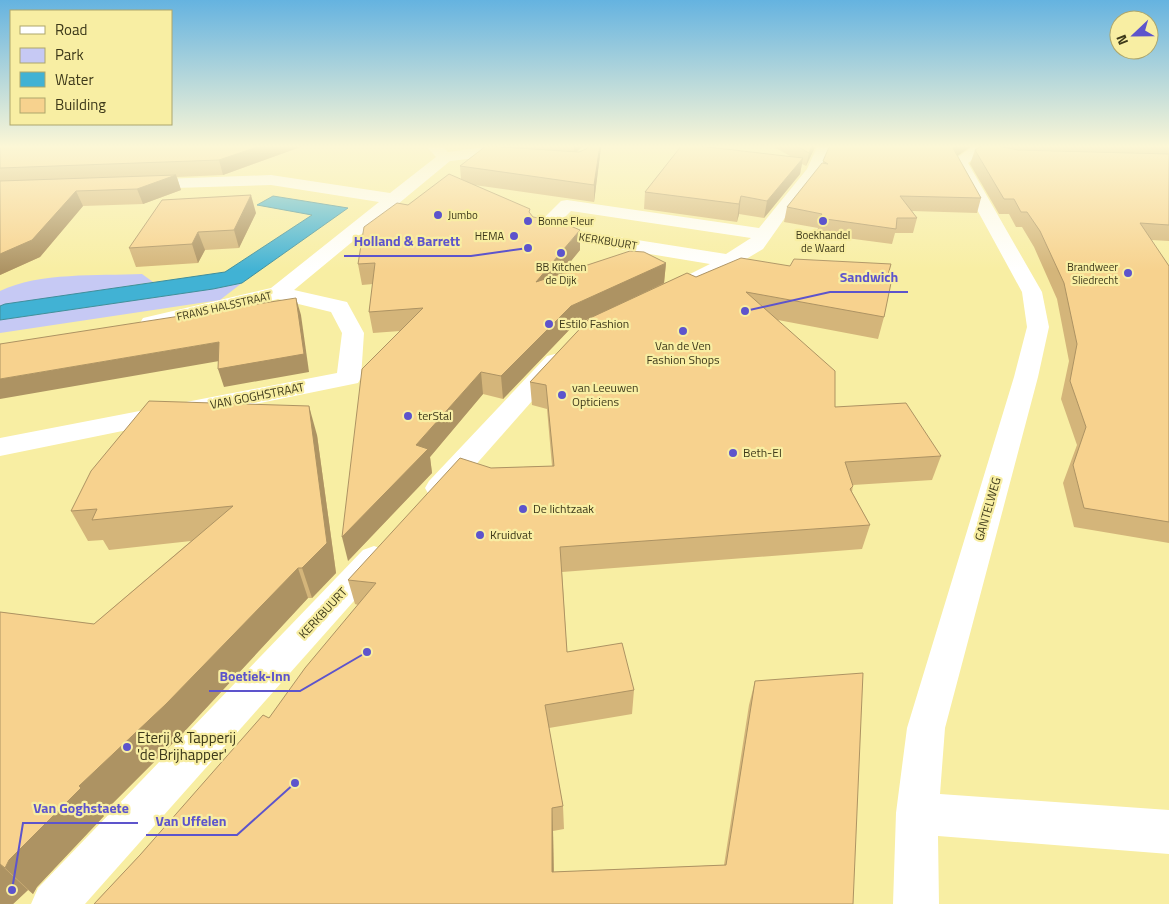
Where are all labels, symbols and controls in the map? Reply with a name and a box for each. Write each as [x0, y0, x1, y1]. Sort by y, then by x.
legend [10, 10, 172, 125]
north arrow [1109, 10, 1159, 60]
text: Road [55, 18, 87, 41]
text: N [1110, 32, 1133, 48]
text: Park [55, 43, 84, 66]
text: Water [55, 68, 94, 91]
text: Building [55, 93, 106, 116]
place label: Jumbo [448, 207, 478, 223]
marker: Jumbo [432, 209, 444, 221]
place label: Bonne Fleur [538, 213, 594, 229]
marker: Bonne Fleur [522, 215, 534, 227]
marker: Boekhandel de Waard [817, 215, 829, 227]
callout: Holland & Barrett [344, 227, 471, 256]
place label: Boekhandel de Waard [796, 227, 850, 256]
place label: HEMA [475, 228, 504, 244]
street label: KERKBUURT [578, 229, 638, 254]
text: Holland & Barrett [354, 230, 460, 251]
marker: HEMA [508, 230, 520, 242]
marker: BB Kitchen de Dijk [555, 247, 567, 259]
place label: BB Kitchen de Dijk [536, 259, 586, 288]
place label: Brandweer Sliedrecht [1067, 259, 1118, 288]
callout: Sandwich [830, 263, 908, 292]
text: Sandwich [840, 266, 898, 287]
marker: Brandweer Sliedrecht [1122, 267, 1134, 279]
street label: FRANS HALSSTRAAT [175, 287, 273, 325]
place label: Estilo Fashion [559, 314, 629, 333]
marker: Estilo Fashion [543, 318, 555, 330]
marker: Van de Ven Fashion Shops [677, 325, 689, 337]
place label: Van de Ven Fashion Shops [646, 336, 720, 369]
street label: VAN GOGHSTRAAT [208, 377, 306, 414]
place label: van Leeuwen Opticiens [572, 378, 639, 411]
marker: van Leeuwen Opticiens [556, 389, 568, 401]
place label: terStal [418, 406, 452, 425]
marker: terStal [402, 410, 414, 422]
place label: Beth-El [743, 443, 782, 462]
marker: Beth-El [727, 447, 739, 459]
street label: GANTELWEG [969, 475, 1006, 543]
place label: De lichtzaak [533, 499, 594, 518]
marker: De lichtzaak [517, 503, 529, 515]
place label: Kruidvat [490, 525, 533, 544]
marker: Kruidvat [474, 529, 486, 541]
street label: KERKBUURT [294, 582, 352, 643]
callout: Boetiek-Inn [209, 662, 300, 691]
text: Boetiek-Inn [219, 665, 291, 686]
place label: Eterij & Tapperij 'de Brijhapper' [137, 726, 236, 766]
marker: Eterij & Tapperij 'de Brijhapper' [121, 741, 133, 753]
callout: Van Goghstaete [23, 794, 138, 823]
text: Van Goghstaete [33, 797, 129, 818]
callout: Van Uffelen [146, 806, 237, 835]
text: Van Uffelen [156, 810, 226, 831]

